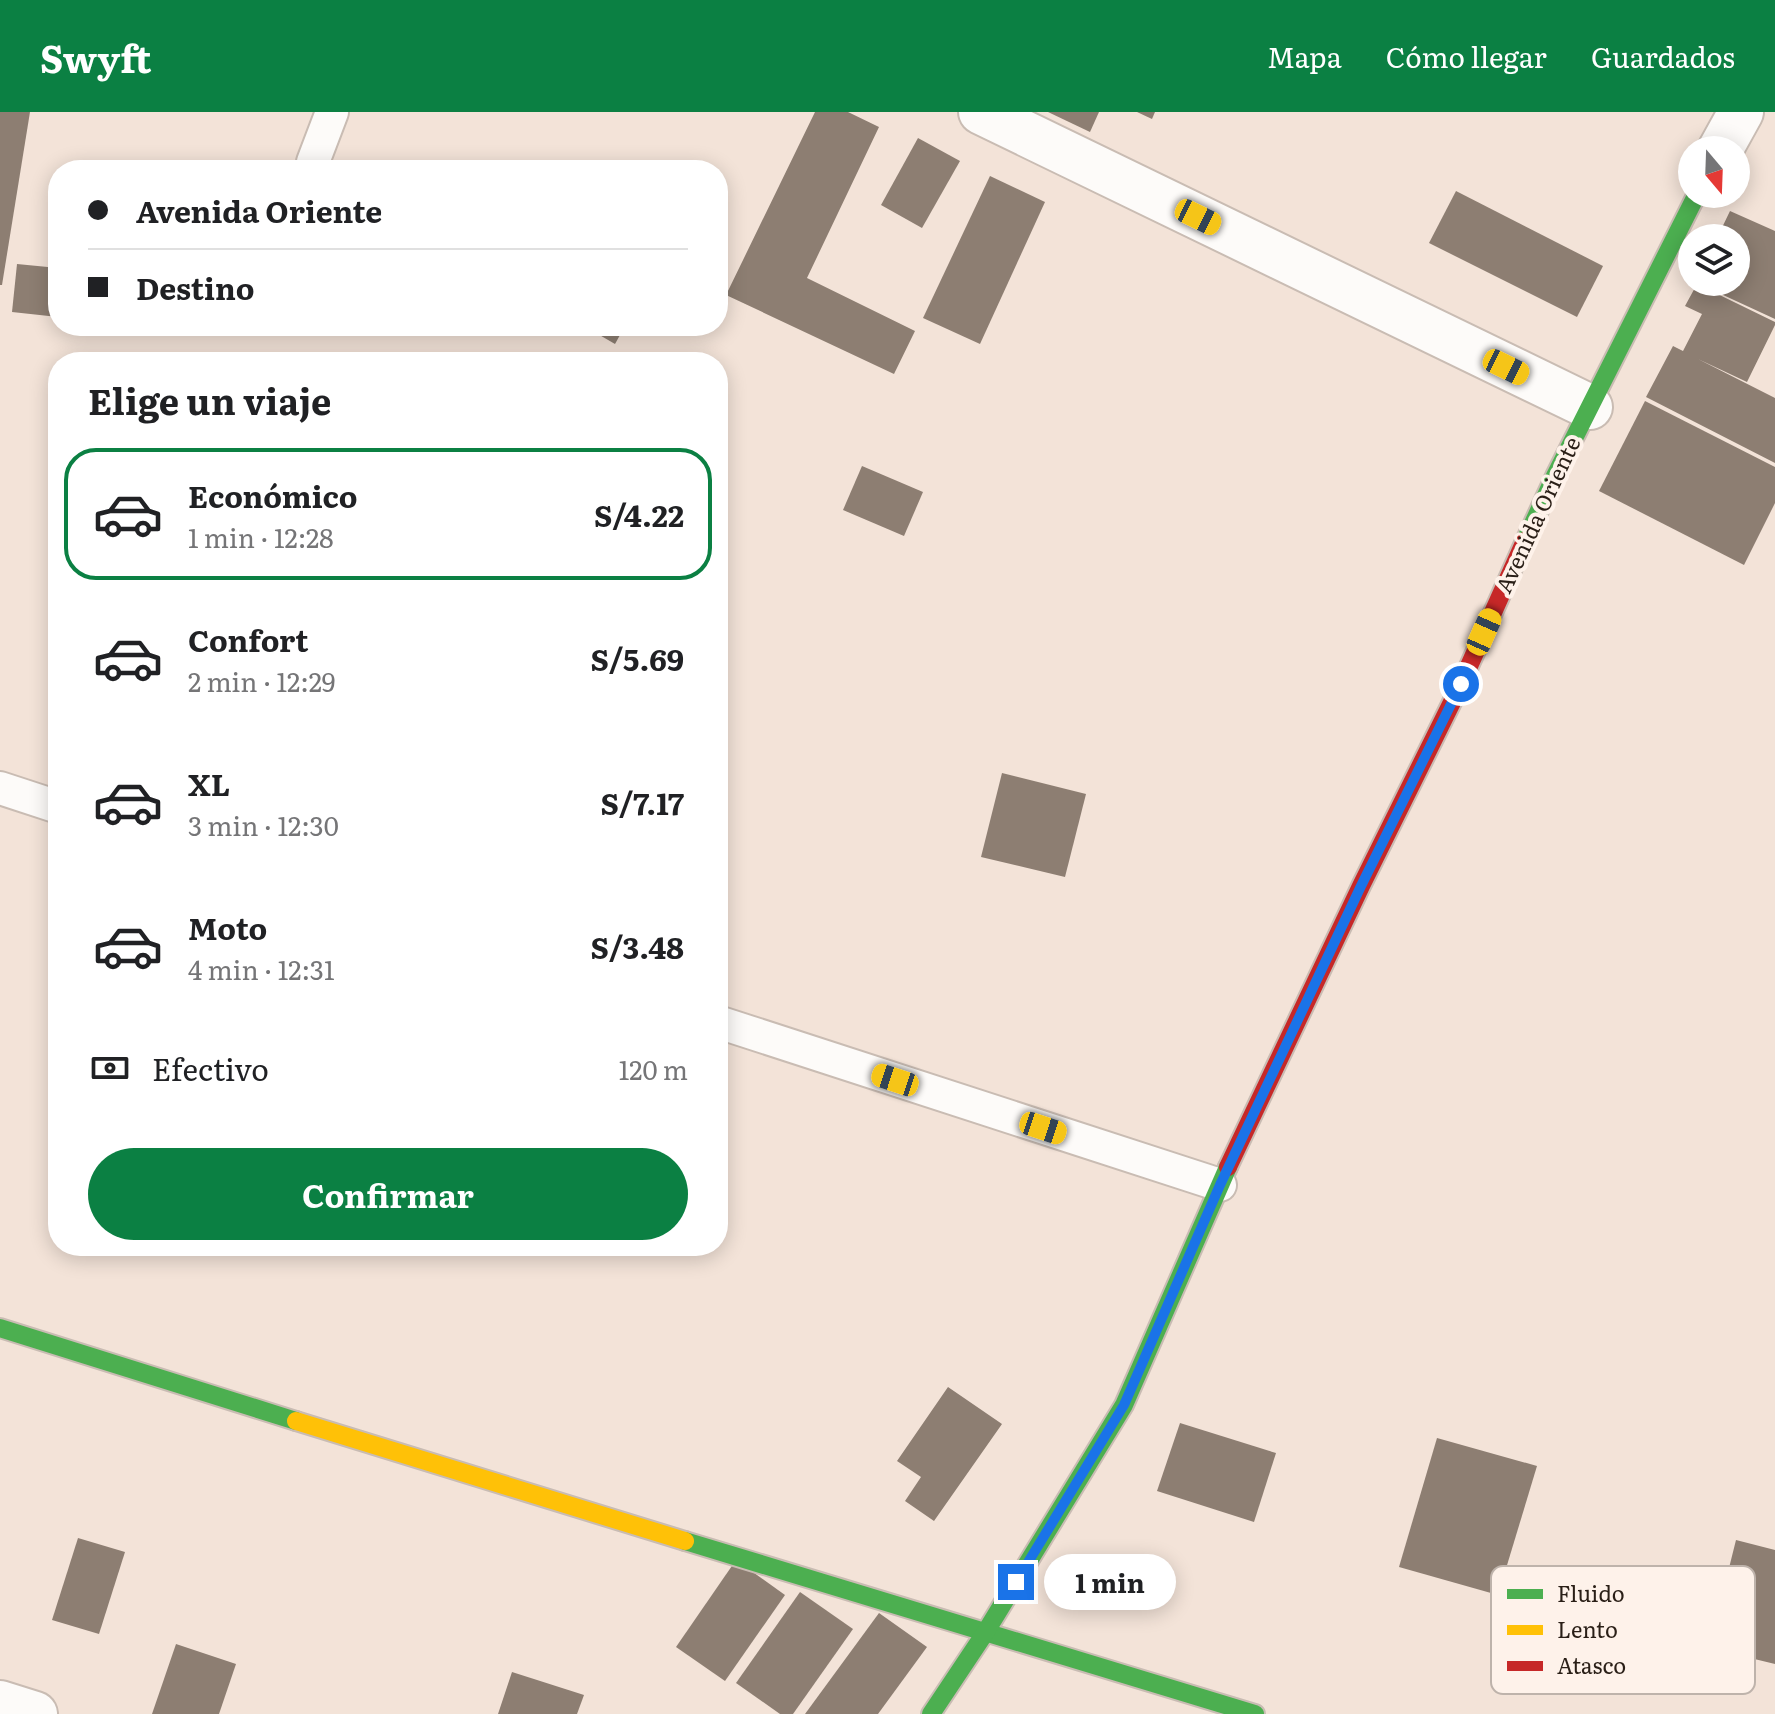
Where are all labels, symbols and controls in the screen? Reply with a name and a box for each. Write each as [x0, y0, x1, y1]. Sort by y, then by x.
text: Swyft [40, 28, 152, 85]
text: Mapa [1267, 35, 1342, 77]
text: Cómo llegar [1386, 35, 1547, 77]
text: Guardados [1591, 35, 1735, 77]
north arrow [1678, 136, 1750, 208]
map controls [1678, 136, 1750, 296]
text: Avenida Oriente [136, 188, 382, 232]
car [1171, 196, 1225, 238]
button: layers [1678, 224, 1750, 296]
text: Destino [136, 265, 254, 309]
car [1479, 346, 1533, 388]
text: Elige un viaje [88, 373, 331, 426]
street label: Avenida Oriente [1486, 431, 1587, 598]
text: Económico [188, 473, 357, 517]
icon: car [92, 478, 164, 550]
text: S/4.22 [594, 492, 684, 536]
text: 1 min · 12:28 [188, 517, 334, 556]
car [1463, 605, 1505, 659]
text: Confort [188, 617, 309, 661]
icon: car [92, 622, 164, 694]
text: S/5.69 [591, 636, 684, 680]
text: 2 min · 12:29 [188, 661, 335, 700]
route start [1443, 666, 1479, 702]
text: XL [188, 761, 230, 805]
icon: car [92, 766, 164, 838]
text: S/7.17 [601, 780, 684, 824]
text: 3 min · 12:30 [188, 805, 339, 844]
text: Moto [188, 905, 267, 949]
icon: car [92, 910, 164, 982]
text: S/3.48 [591, 924, 684, 968]
text: 4 min · 12:31 [188, 949, 335, 988]
icon: cash [88, 1046, 132, 1090]
text: Efectivo [152, 1046, 269, 1090]
text: 120 m [619, 1049, 688, 1088]
car [868, 1061, 922, 1099]
car [1016, 1109, 1070, 1147]
button: Confirmar [88, 1148, 688, 1240]
callout: 1 min [1044, 1554, 1176, 1610]
text: 1 min [1075, 1562, 1145, 1601]
route end [998, 1564, 1034, 1600]
legend [1491, 1566, 1755, 1694]
text: Fluido [1557, 1576, 1625, 1609]
text: Lento [1557, 1612, 1618, 1645]
text: Atasco [1557, 1648, 1626, 1681]

